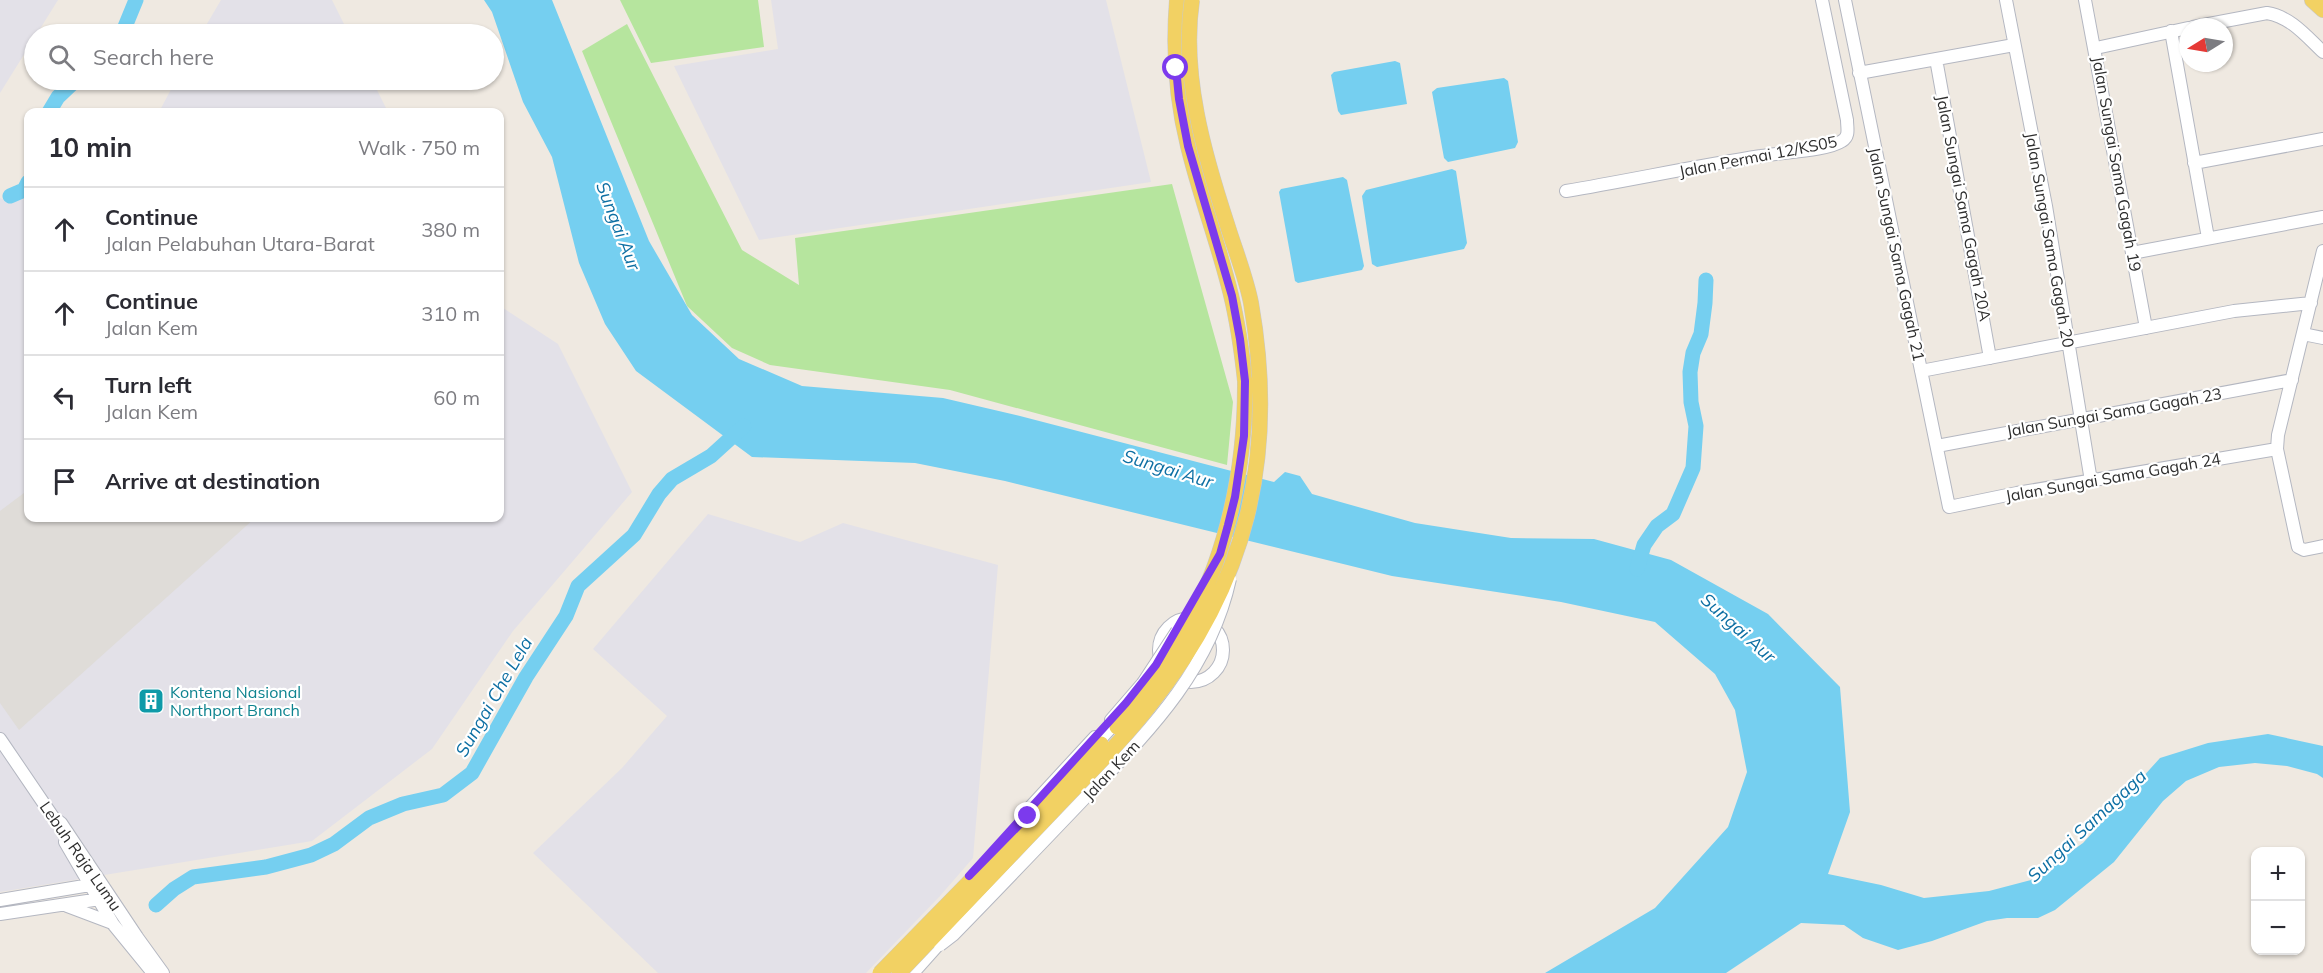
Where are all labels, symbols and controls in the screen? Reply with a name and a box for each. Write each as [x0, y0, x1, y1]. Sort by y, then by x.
north arrow [2179, 18, 2233, 72]
search box [24, 24, 504, 90]
icon: search [45, 41, 78, 74]
text: Search here [93, 43, 214, 71]
route start [1162, 54, 1188, 80]
street label: Jalan Sungai Sama Gagah 19 [2088, 55, 2146, 273]
street label: Jalan Sungai Sama Gagah 20A [1932, 93, 1996, 323]
text: 10 min [48, 131, 132, 164]
street label: Jalan Permai 12/KS05 [1677, 131, 1839, 181]
street label: Jalan Sungai Sama Gagah 20 [2021, 131, 2079, 349]
text: Walk · 750 m [358, 135, 480, 160]
street label: Jalan Sungai Sama Gagah 21 [1865, 145, 1929, 363]
water label: Sungai Aur [591, 178, 646, 275]
text: Continue [105, 203, 198, 231]
icon: ahead [48, 213, 81, 246]
text: 380 m [421, 217, 480, 242]
text: Jalan Pelabuhan Utara-Barat [105, 231, 375, 256]
text: Continue [105, 287, 198, 315]
icon: ahead [48, 297, 81, 330]
text: 310 m [421, 301, 480, 326]
text: Jalan Kem [105, 315, 198, 340]
text: Turn left [105, 371, 192, 399]
icon: left [48, 381, 81, 414]
street label: Jalan Sungai Sama Gagah 23 [2005, 383, 2223, 441]
text: 60 m [433, 385, 480, 410]
text: Jalan Kem [105, 399, 198, 424]
water label: Sungai Aur [1120, 444, 1217, 494]
street label: Jalan Sungai Sama Gagah 24 [2004, 448, 2223, 506]
icon: arrive [48, 465, 81, 498]
text: Arrive at destination [105, 467, 320, 495]
water label: Sungai Aur [1696, 588, 1782, 668]
water label: Sungai Che Lela [450, 632, 537, 761]
place label: Kontena Nasional Northport Branch [170, 682, 301, 720]
building icon: Kontena Nasional Northport Branch [136, 686, 166, 716]
street label: Jalan Kem [1078, 736, 1144, 804]
water label: Sungai Samagaga [2022, 764, 2151, 887]
street label: Lebuh Raja Lumu [36, 797, 126, 915]
route end [1014, 802, 1040, 828]
map controls [2251, 847, 2305, 955]
button: + [2251, 847, 2305, 901]
button: − [2251, 901, 2305, 955]

